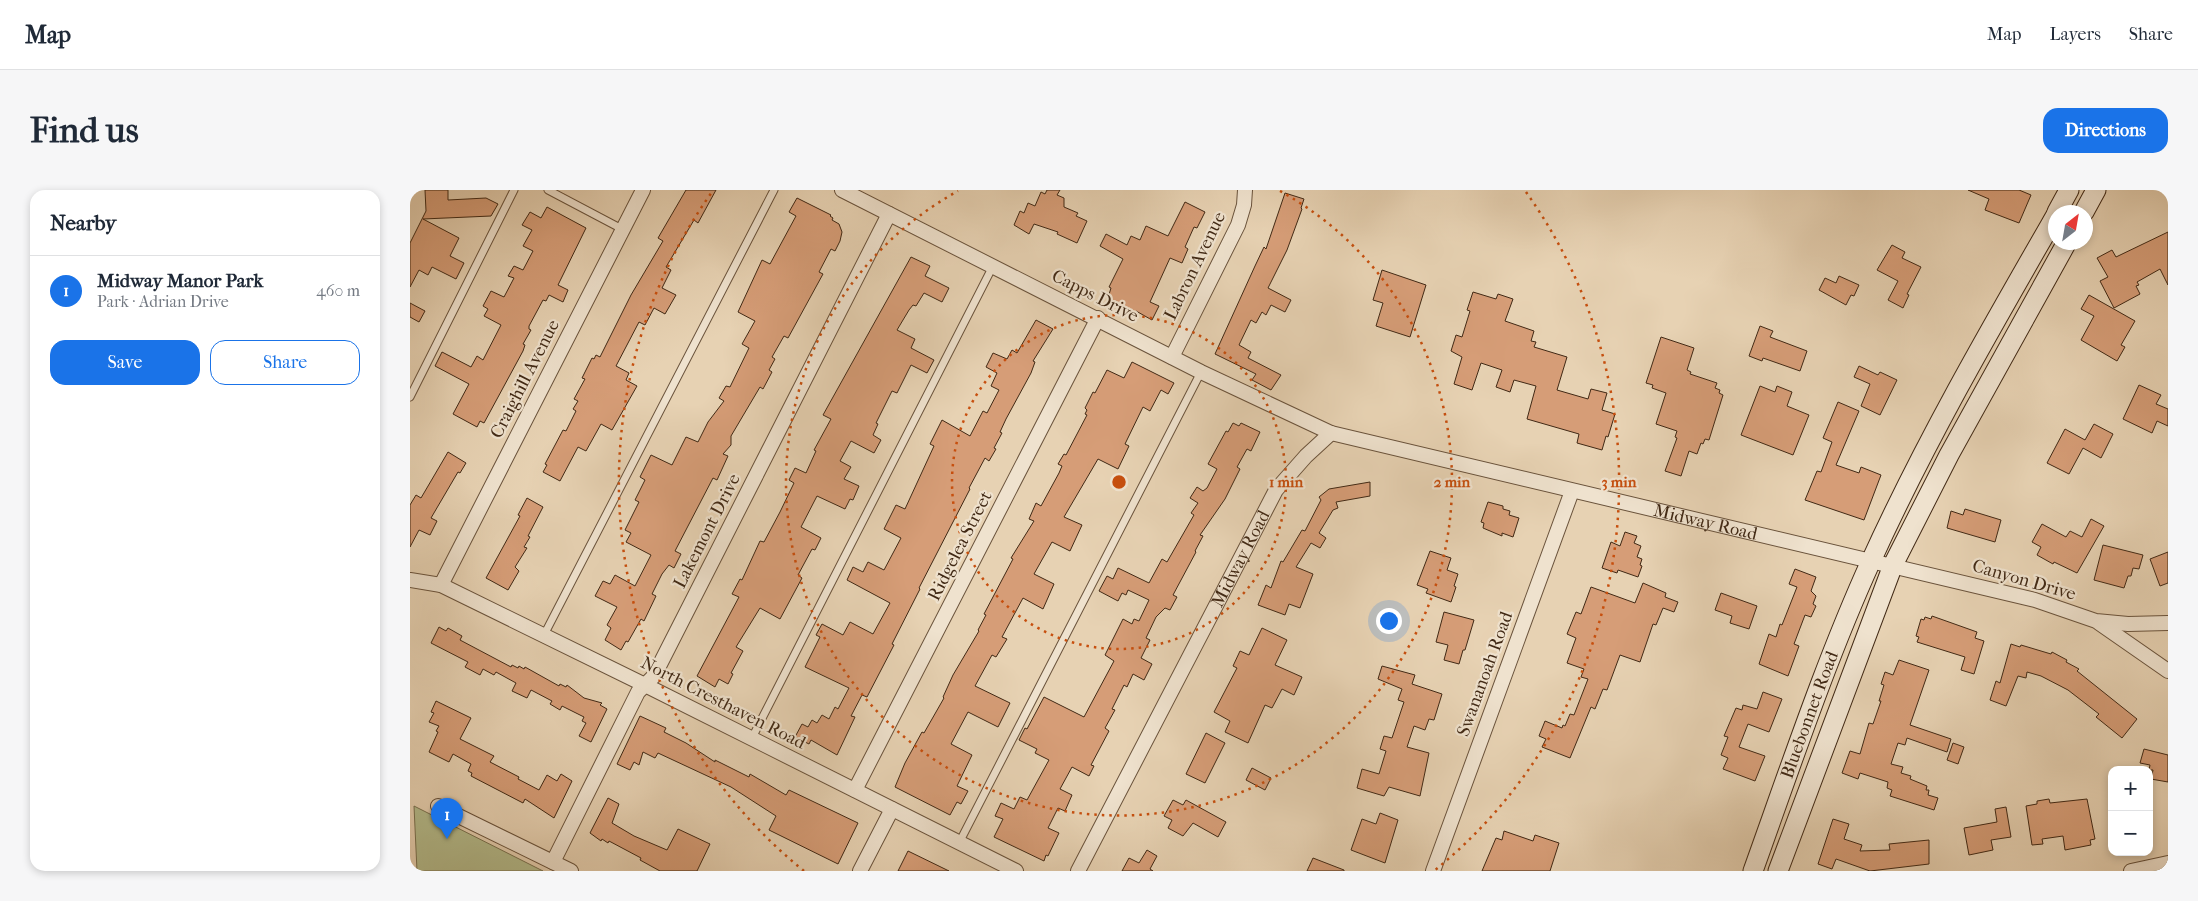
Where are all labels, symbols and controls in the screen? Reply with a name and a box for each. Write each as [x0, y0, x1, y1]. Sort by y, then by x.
text: Map [25, 21, 71, 49]
text: Map [1987, 24, 2021, 45]
text: Layers [2049, 24, 2101, 45]
text: Share [2129, 24, 2173, 45]
button: Directions [2043, 108, 2168, 153]
text: Find us [30, 110, 139, 151]
north arrow [2048, 205, 2093, 250]
street label: Labron Avenue [1160, 209, 1230, 323]
text: Nearby [50, 211, 116, 235]
street label: Capps Drive [1048, 265, 1142, 327]
text: Midway Manor Park [97, 270, 263, 292]
text: 1 [63, 281, 69, 300]
text: 460 m [316, 281, 360, 300]
text: Park · Adrian Drive [97, 292, 229, 311]
street label: Craighill Avenue [486, 316, 564, 442]
button: Save [50, 340, 200, 385]
button: Share [210, 340, 360, 385]
street label: Lakemont Drive [669, 470, 745, 592]
centre of rings [1110, 473, 1128, 491]
text: 1 min [1269, 473, 1303, 491]
text: 2 min [1434, 473, 1471, 491]
text: 3 min [1602, 473, 1637, 491]
street label: Ridgelea Street [923, 487, 997, 604]
street label: Midway Road [1651, 499, 1760, 544]
street label: Midway Road [1207, 507, 1274, 611]
street label: Canyon Drive [1970, 555, 2078, 605]
your location [1376, 608, 1402, 634]
street label: Swananoah Road [1453, 609, 1517, 739]
street label: Bluebonnet Road [1776, 648, 1843, 781]
street label: North Cresthaven Road [637, 652, 809, 754]
map controls [2108, 766, 2153, 856]
button: + [2108, 766, 2153, 811]
pin: 1 [431, 798, 463, 839]
button: − [2108, 811, 2153, 856]

